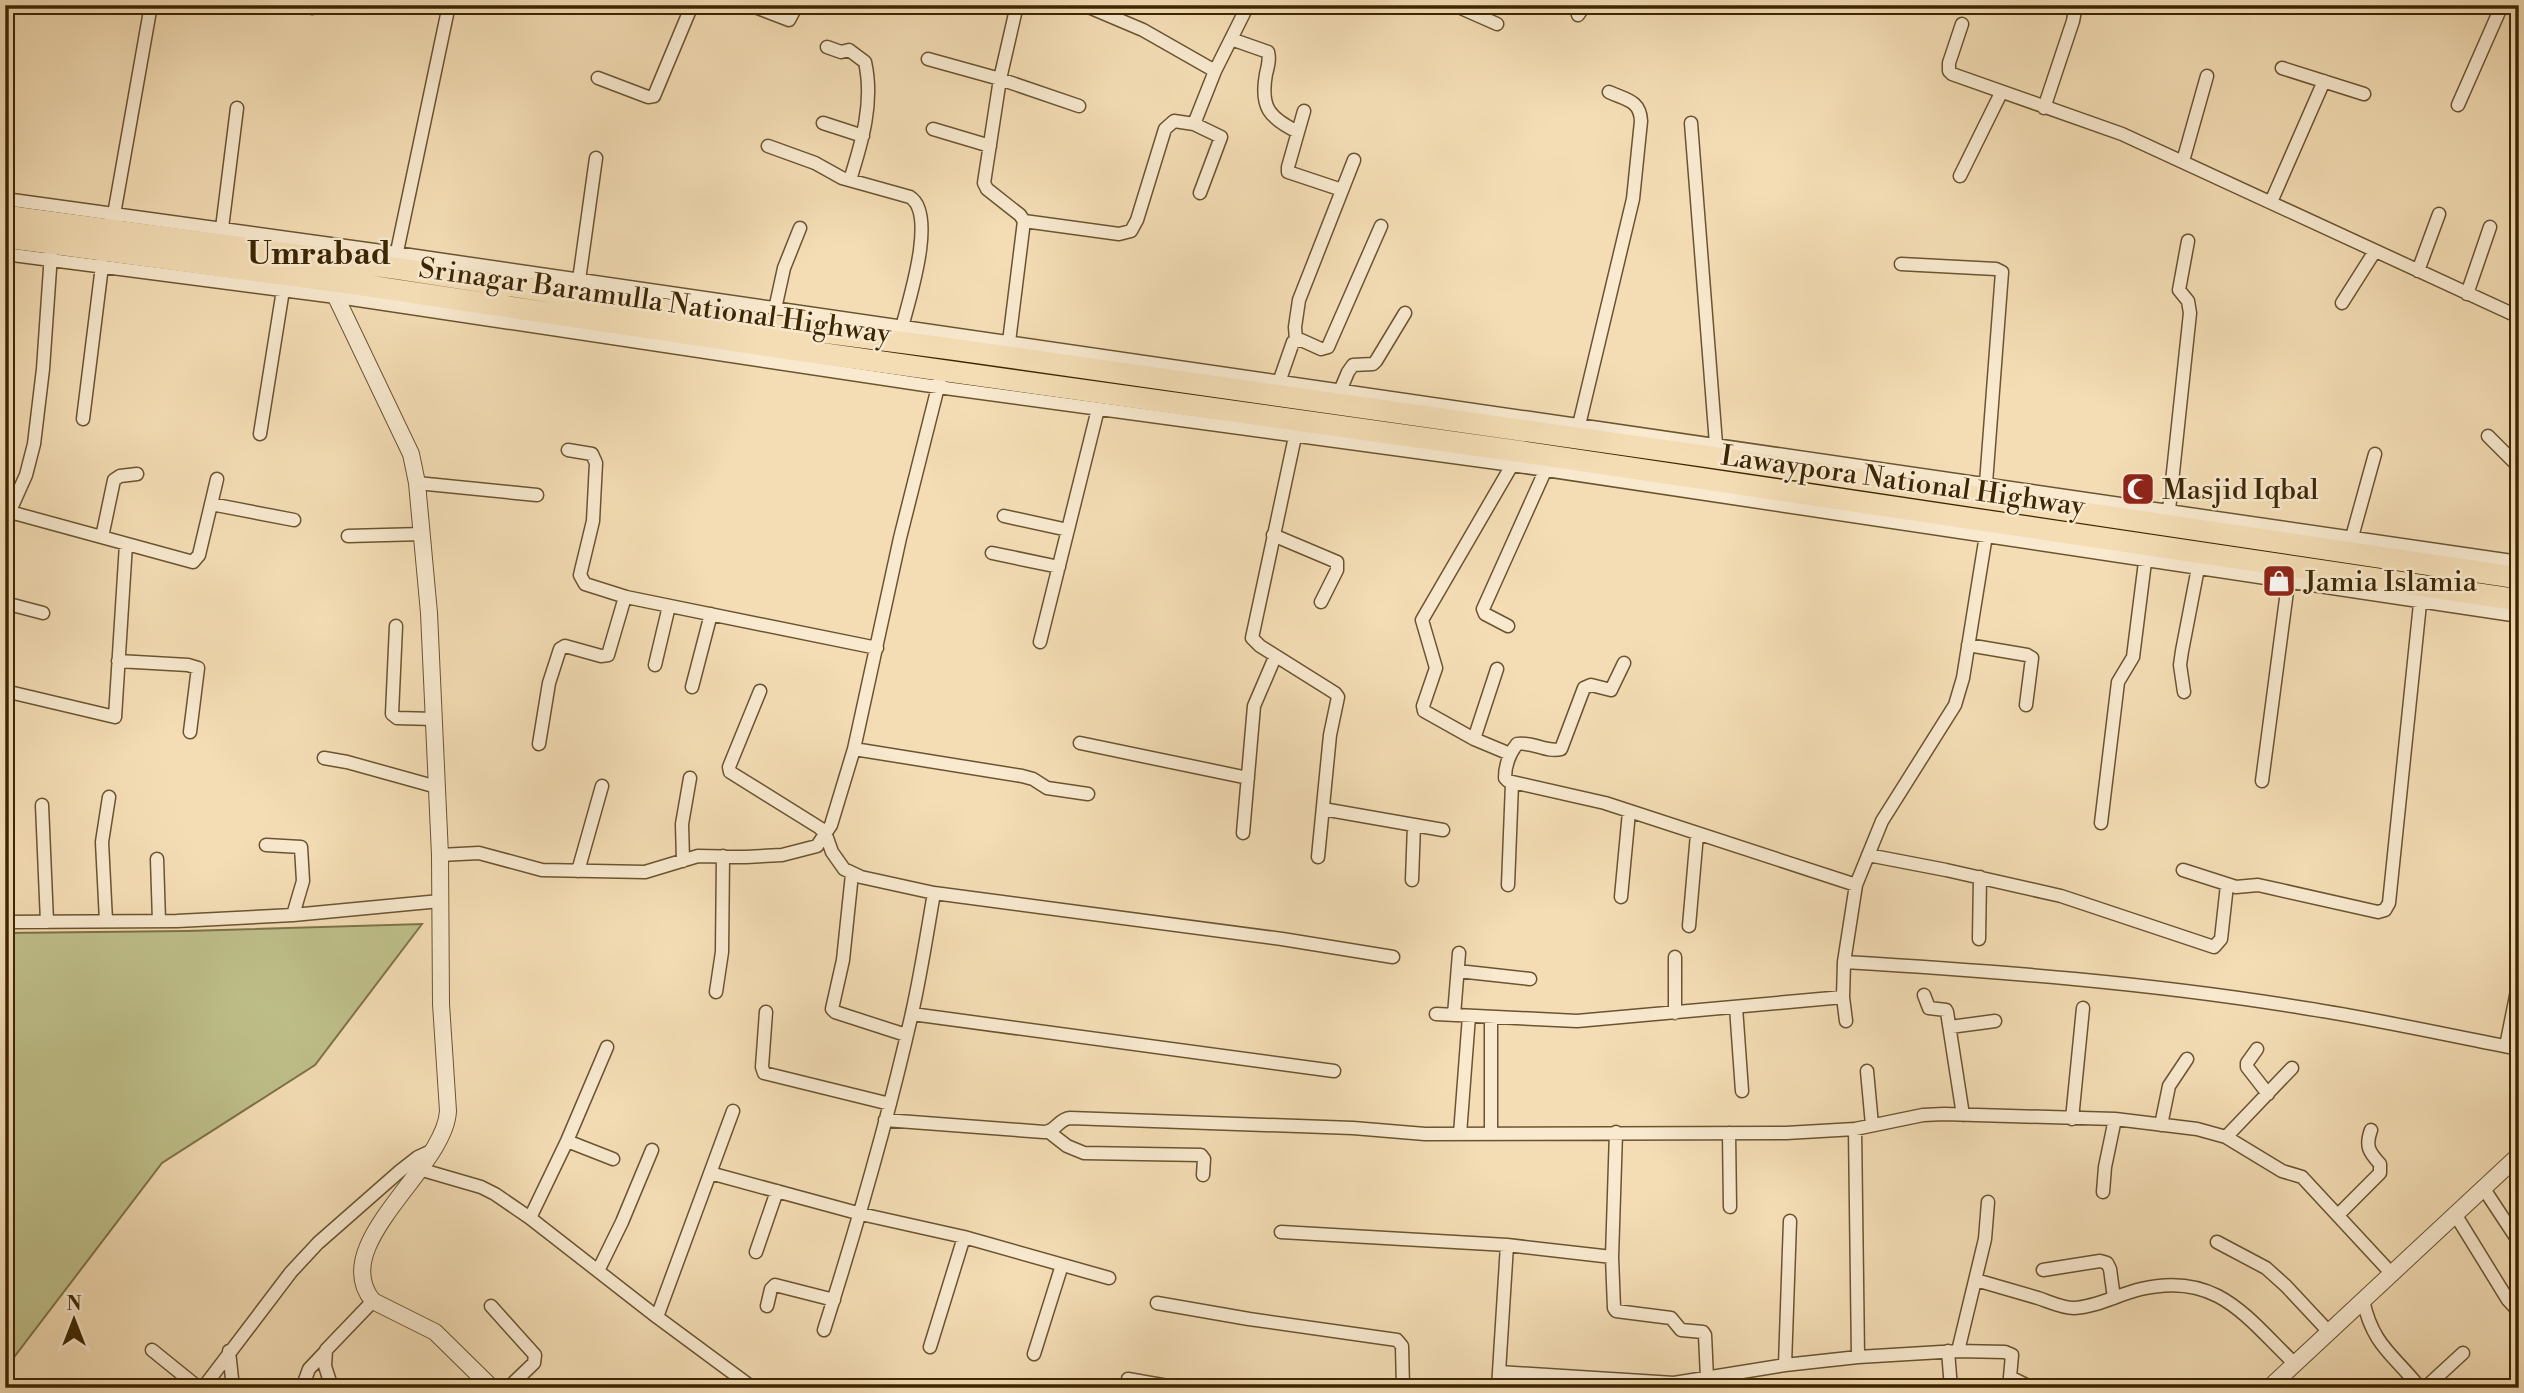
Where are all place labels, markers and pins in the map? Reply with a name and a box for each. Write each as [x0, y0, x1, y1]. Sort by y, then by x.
mosque icon: Masjid Iqbal [2119, 470, 2157, 508]
place label: Masjid Iqbal [2162, 473, 2319, 508]
shop icon: Jamia Islamia [2260, 562, 2298, 600]
place label: Jamia Islamia [2303, 565, 2478, 600]

